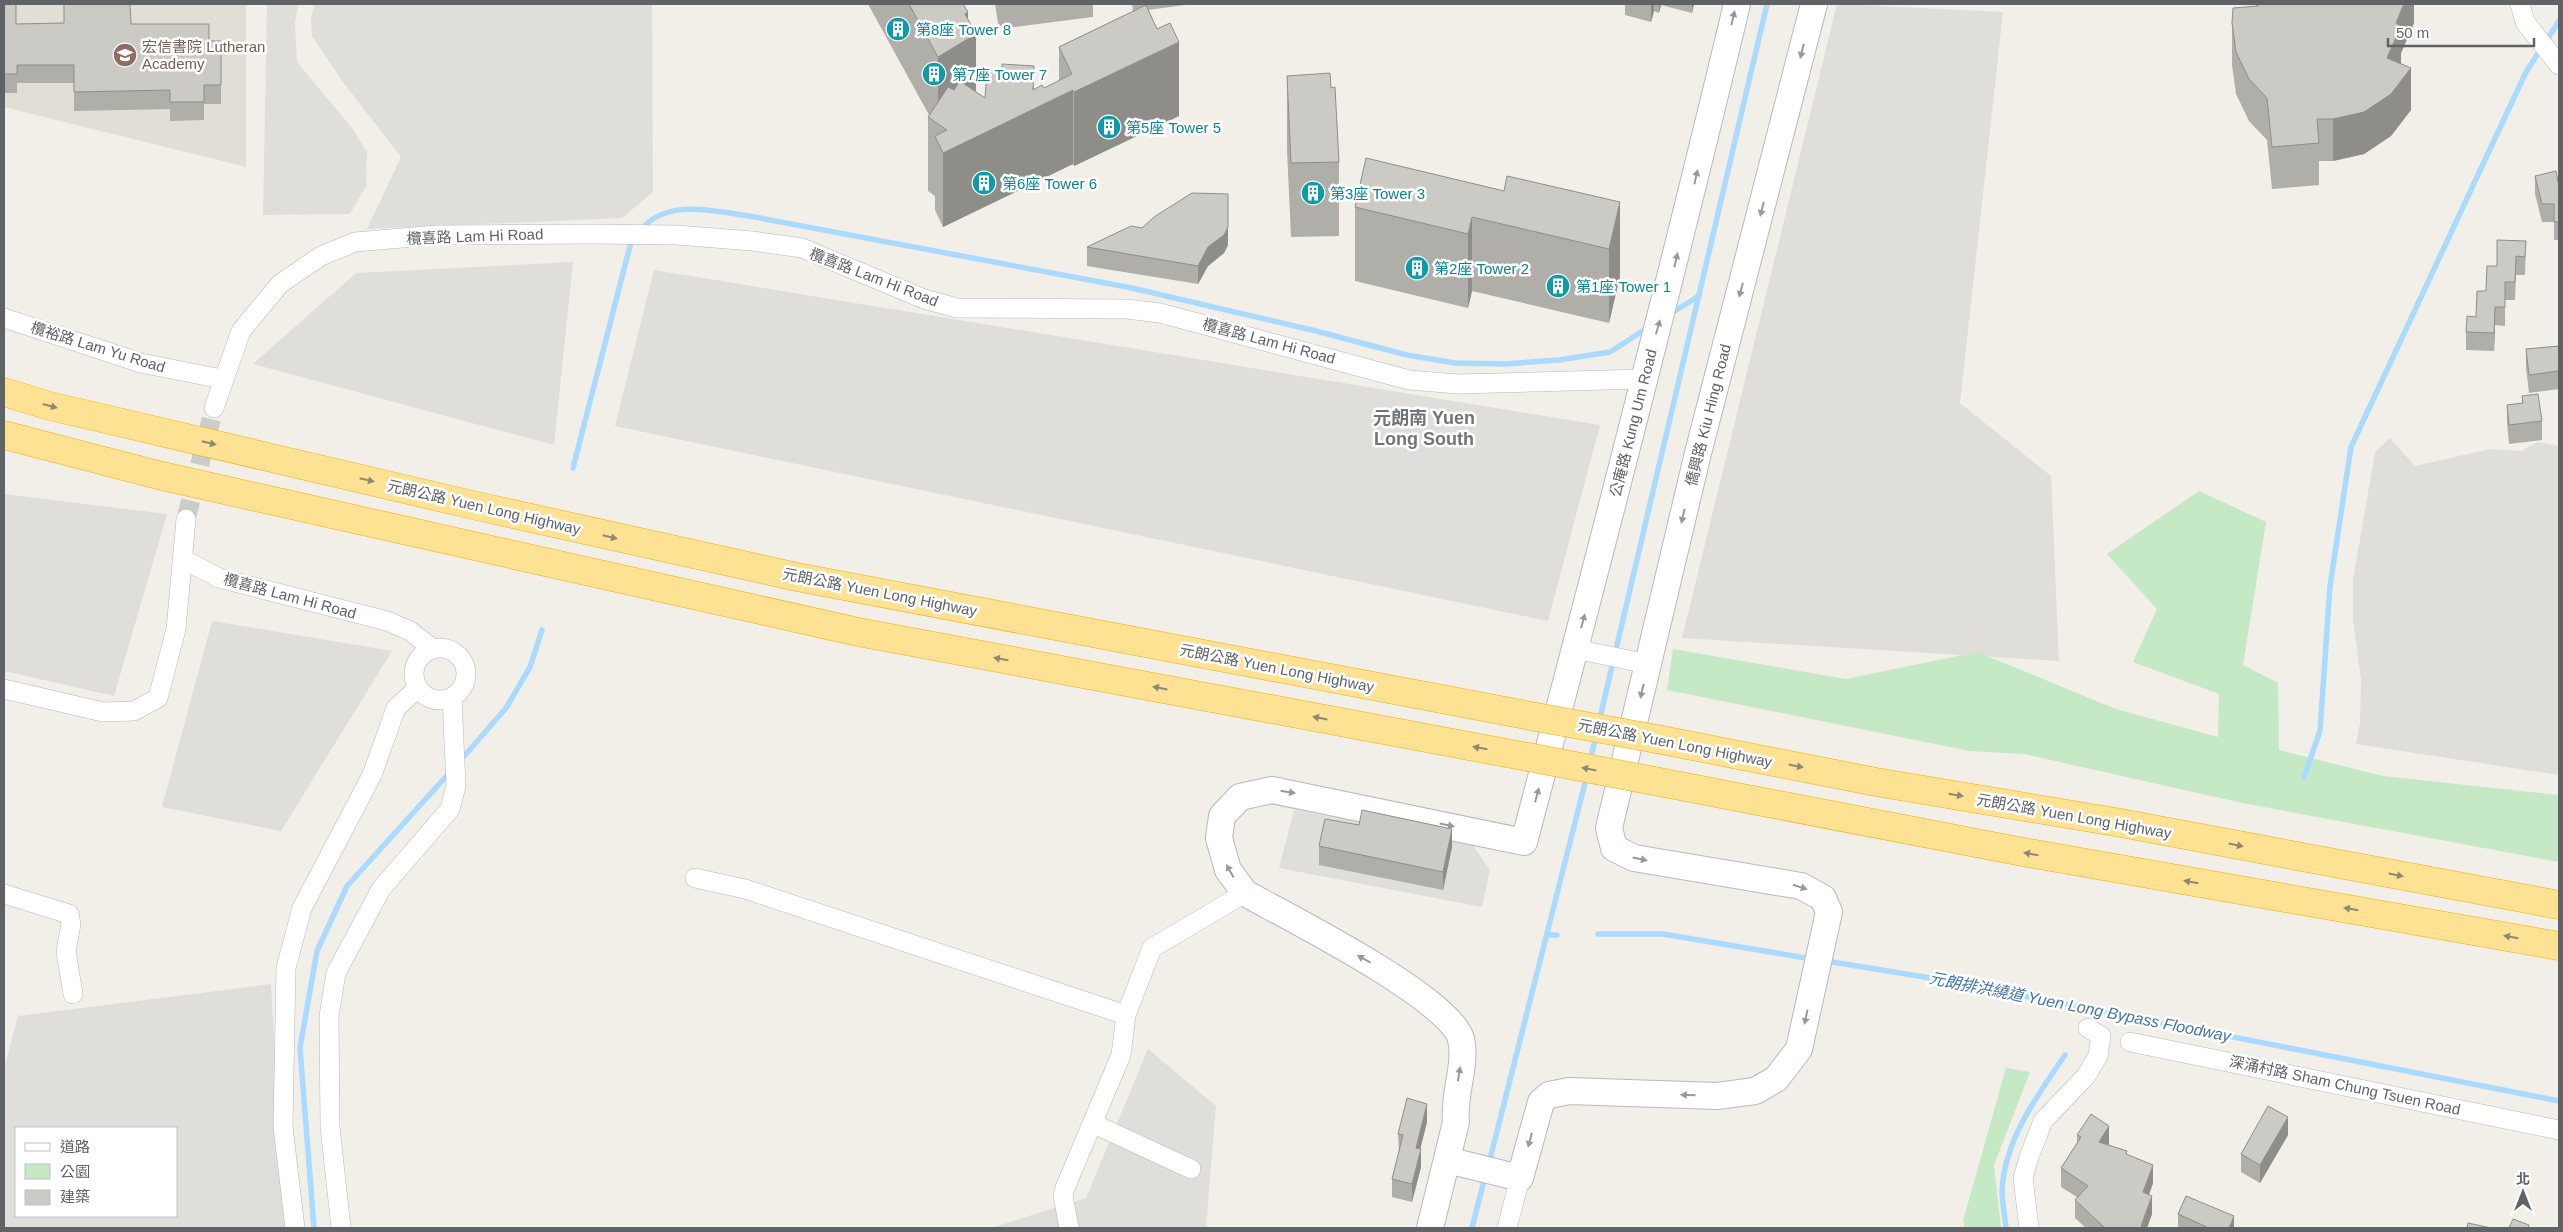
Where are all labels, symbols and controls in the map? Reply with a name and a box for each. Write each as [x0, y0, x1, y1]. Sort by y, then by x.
one-way arrow [1729, 11, 1737, 26]
scale bar [2388, 15, 2534, 47]
building icon: 第8座 Tower 8 [885, 16, 911, 42]
place label: 第8座 Tower 8 [916, 21, 1011, 38]
text: 50 m [2396, 24, 2429, 41]
place label: 宏信書院 Lutheran Academy [142, 38, 265, 72]
school or university icon: 宏信書院 Lutheran Academy [112, 42, 138, 68]
one-way arrow [1798, 43, 1806, 59]
building icon: 第7座 Tower 7 [921, 61, 947, 87]
place label: 第7座 Tower 7 [952, 66, 1047, 83]
building icon: 第5座 Tower 5 [1096, 114, 1122, 140]
place label: 第5座 Tower 5 [1126, 119, 1221, 136]
one-way arrow [1692, 169, 1700, 184]
building icon: 第6座 Tower 6 [971, 170, 997, 196]
place label: 第6座 Tower 6 [1002, 175, 1097, 192]
building icon: 第3座 Tower 3 [1300, 180, 1326, 206]
place label: 第3座 Tower 3 [1330, 185, 1425, 202]
one-way arrow [1758, 201, 1766, 216]
street label: 欖喜路 Lam Hi Road [406, 225, 544, 247]
street label: 欖喜路 Lam Hi Road [807, 245, 941, 309]
one-way arrow [1672, 252, 1680, 267]
building icon: 第2座 Tower 2 [1404, 255, 1430, 281]
place label: 第2座 Tower 2 [1434, 260, 1529, 277]
building icon: 第1座 Tower 1 [1545, 273, 1571, 299]
place label: 第1座 Tower 1 [1576, 278, 1671, 295]
one-way arrow [1737, 283, 1745, 298]
street label: 欖喜路 Lam Hi Road [1201, 315, 1337, 367]
street label: 欖裕路 Lam Yu Road [29, 318, 167, 376]
one-way arrow [1654, 319, 1662, 334]
street label: 僑興路 Kiu Hing Road [1682, 342, 1734, 488]
street label: 公庵路 Kung Um Road [1606, 347, 1660, 499]
one-way arrow [43, 402, 58, 410]
district label: 元朗南 Yuen Long South [1373, 408, 1475, 449]
one-way arrow [201, 439, 216, 447]
one-way arrow [359, 476, 374, 484]
street label: 元朗公路 Yuen Long Highway [386, 476, 583, 538]
one-way arrow [1679, 508, 1687, 523]
one-way arrow [603, 533, 618, 541]
street label: 元朗公路 Yuen Long Highway [781, 565, 979, 619]
street label: 欖喜路 Lam Hi Road [222, 570, 358, 622]
one-way arrow [1579, 613, 1587, 628]
street label: 元朗公路 Yuen Long Highway [1178, 641, 1376, 695]
one-way arrow [992, 654, 1008, 662]
one-way arrow [1638, 683, 1646, 698]
one-way arrow [1152, 684, 1168, 692]
one-way arrow [1312, 714, 1328, 722]
street label: 元朗公路 Yuen Long Highway [1576, 716, 1774, 770]
one-way arrow [1472, 744, 1487, 752]
one-way arrow [1788, 763, 1804, 771]
one-way arrow [1581, 764, 1597, 772]
one-way arrow [1533, 787, 1541, 802]
one-way arrow [1280, 788, 1296, 796]
street label: 元朗公路 Yuen Long Highway [1975, 790, 2173, 842]
one-way arrow [1948, 792, 1964, 800]
one-way arrow [1439, 822, 1455, 830]
one-way arrow [2229, 841, 2245, 849]
one-way arrow [2023, 849, 2039, 857]
one-way arrow [1633, 855, 1649, 863]
one-way arrow [1226, 864, 1234, 879]
one-way arrow [2388, 871, 2404, 879]
one-way arrow [2183, 877, 2199, 885]
one-way arrow [1793, 884, 1808, 892]
one-way arrow [2343, 905, 2359, 913]
one-way arrow [2503, 933, 2519, 941]
one-way arrow [1357, 955, 1371, 963]
water label: 元朗排洪繞道 Yuen Long Bypass Floodway [1928, 969, 2233, 1045]
one-way arrow [1802, 1009, 1810, 1024]
street label: 深涌村路 Sham Chung Tsuen Road [2228, 1052, 2462, 1118]
one-way arrow [1455, 1065, 1463, 1081]
one-way arrow [1680, 1091, 1696, 1099]
legend [15, 1127, 178, 1217]
one-way arrow [1526, 1133, 1534, 1148]
text: 道路 [60, 1138, 90, 1155]
text: 公園 [60, 1163, 90, 1180]
north arrow [2498, 1167, 2548, 1217]
text: 北 [2516, 1171, 2530, 1187]
text: 建築 [60, 1188, 90, 1205]

